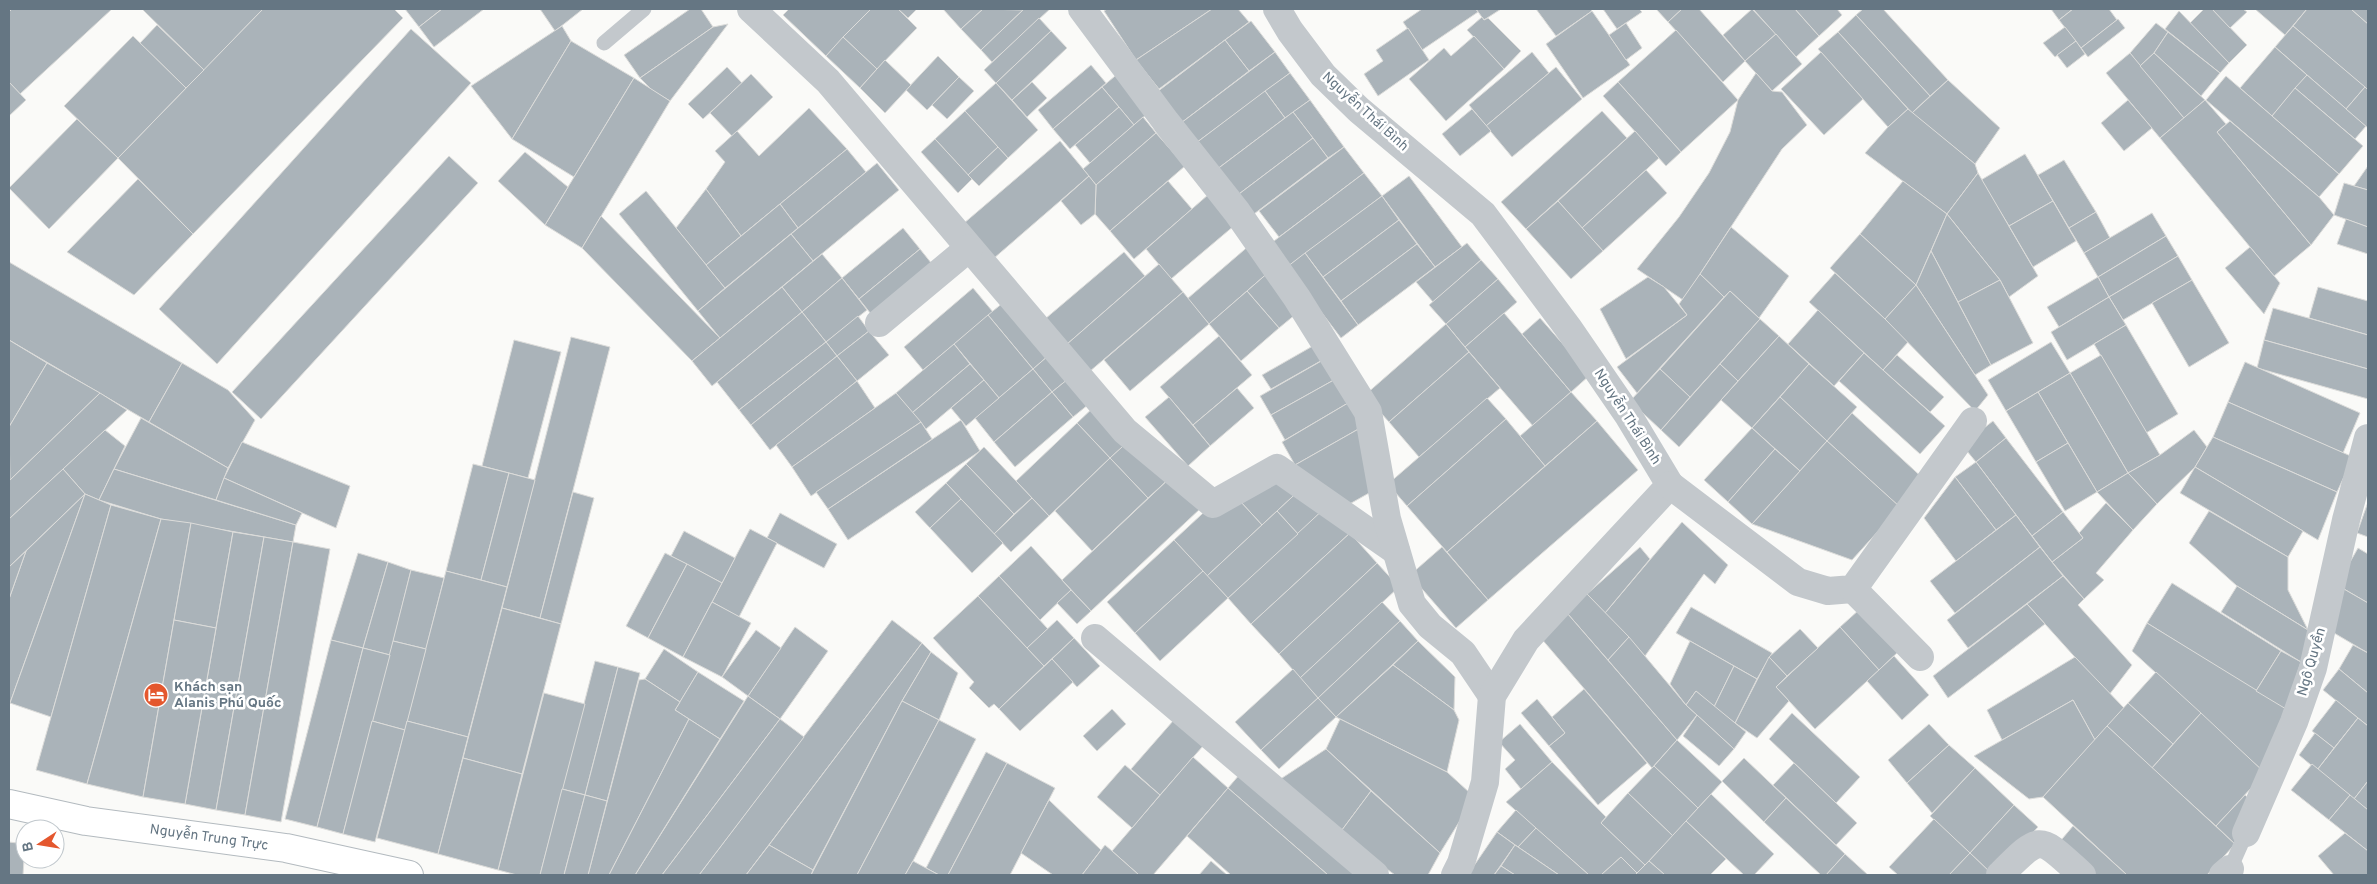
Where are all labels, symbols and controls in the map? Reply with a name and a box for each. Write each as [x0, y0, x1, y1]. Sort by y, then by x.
street label: Nguyễn Thái Bình [1318, 68, 1412, 155]
street label: Nguyễn Thái Bình [1590, 365, 1665, 468]
street label: Ngô Quyền [2294, 626, 2330, 698]
place label: Khách sạn Alanis Phú Quốc [174, 679, 282, 712]
hotel icon: Khách sạn Alanis Phú Quốc [143, 682, 169, 708]
north arrow [15, 819, 65, 869]
street label: Nguyễn Trung Trực [149, 820, 269, 855]
text: B [19, 840, 38, 853]

